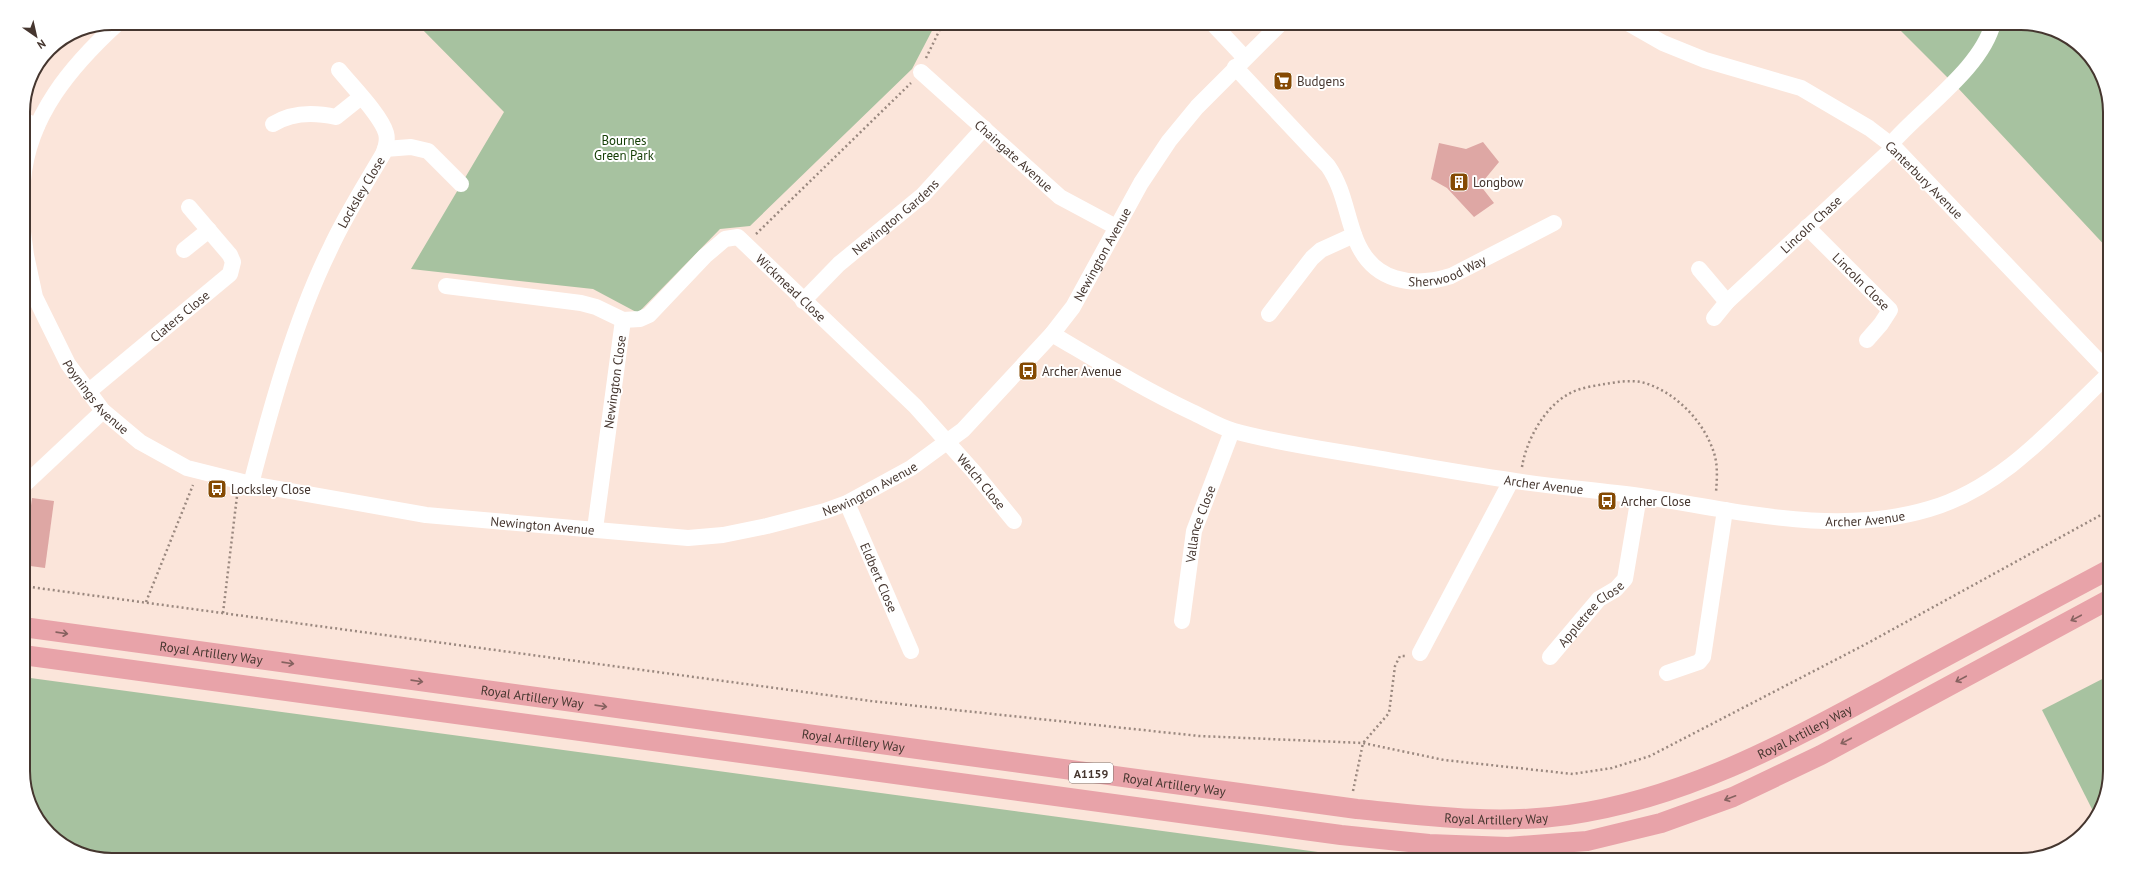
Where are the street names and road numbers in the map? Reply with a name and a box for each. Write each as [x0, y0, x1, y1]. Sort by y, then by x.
street label: Chaingate Avenue [971, 116, 1057, 195]
street label: Canterbury Avenue [1881, 137, 1967, 223]
street label: Locksley Close [333, 153, 388, 231]
street label: Newington Gardens [848, 175, 942, 259]
street label: Lincoln Chase [1777, 192, 1845, 257]
street label: Newington Avenue [1069, 204, 1134, 304]
street label: Lincoln Close [1829, 249, 1894, 314]
street label: Wickmead Close [752, 250, 830, 325]
street label: Sherwood Way [1408, 251, 1489, 290]
street label: Claters Close [146, 286, 213, 346]
street label: Newington Close [600, 334, 630, 430]
street label: Poynings Avenue [59, 357, 132, 438]
street label: Welch Close [953, 450, 1010, 513]
street label: Newington Avenue [820, 458, 921, 520]
street label: Archer Avenue [1503, 471, 1584, 498]
street label: Vallance Close [1181, 483, 1219, 565]
street label: Archer Avenue [1825, 507, 1906, 530]
street label: Newington Avenue [490, 512, 595, 538]
street label: Eldbert Close [857, 540, 902, 615]
street label: Appletree Close [1554, 577, 1628, 650]
street label: Royal Artillery Way [159, 637, 264, 668]
street label: Royal Artillery Way [480, 681, 585, 712]
street label: Royal Artillery Way [1754, 700, 1855, 763]
street label: Royal Artillery Way [801, 725, 906, 756]
road number: A1159 [1069, 763, 1113, 783]
street label: Royal Artillery Way [1122, 769, 1227, 800]
street label: Royal Artillery Way [1444, 809, 1549, 828]

